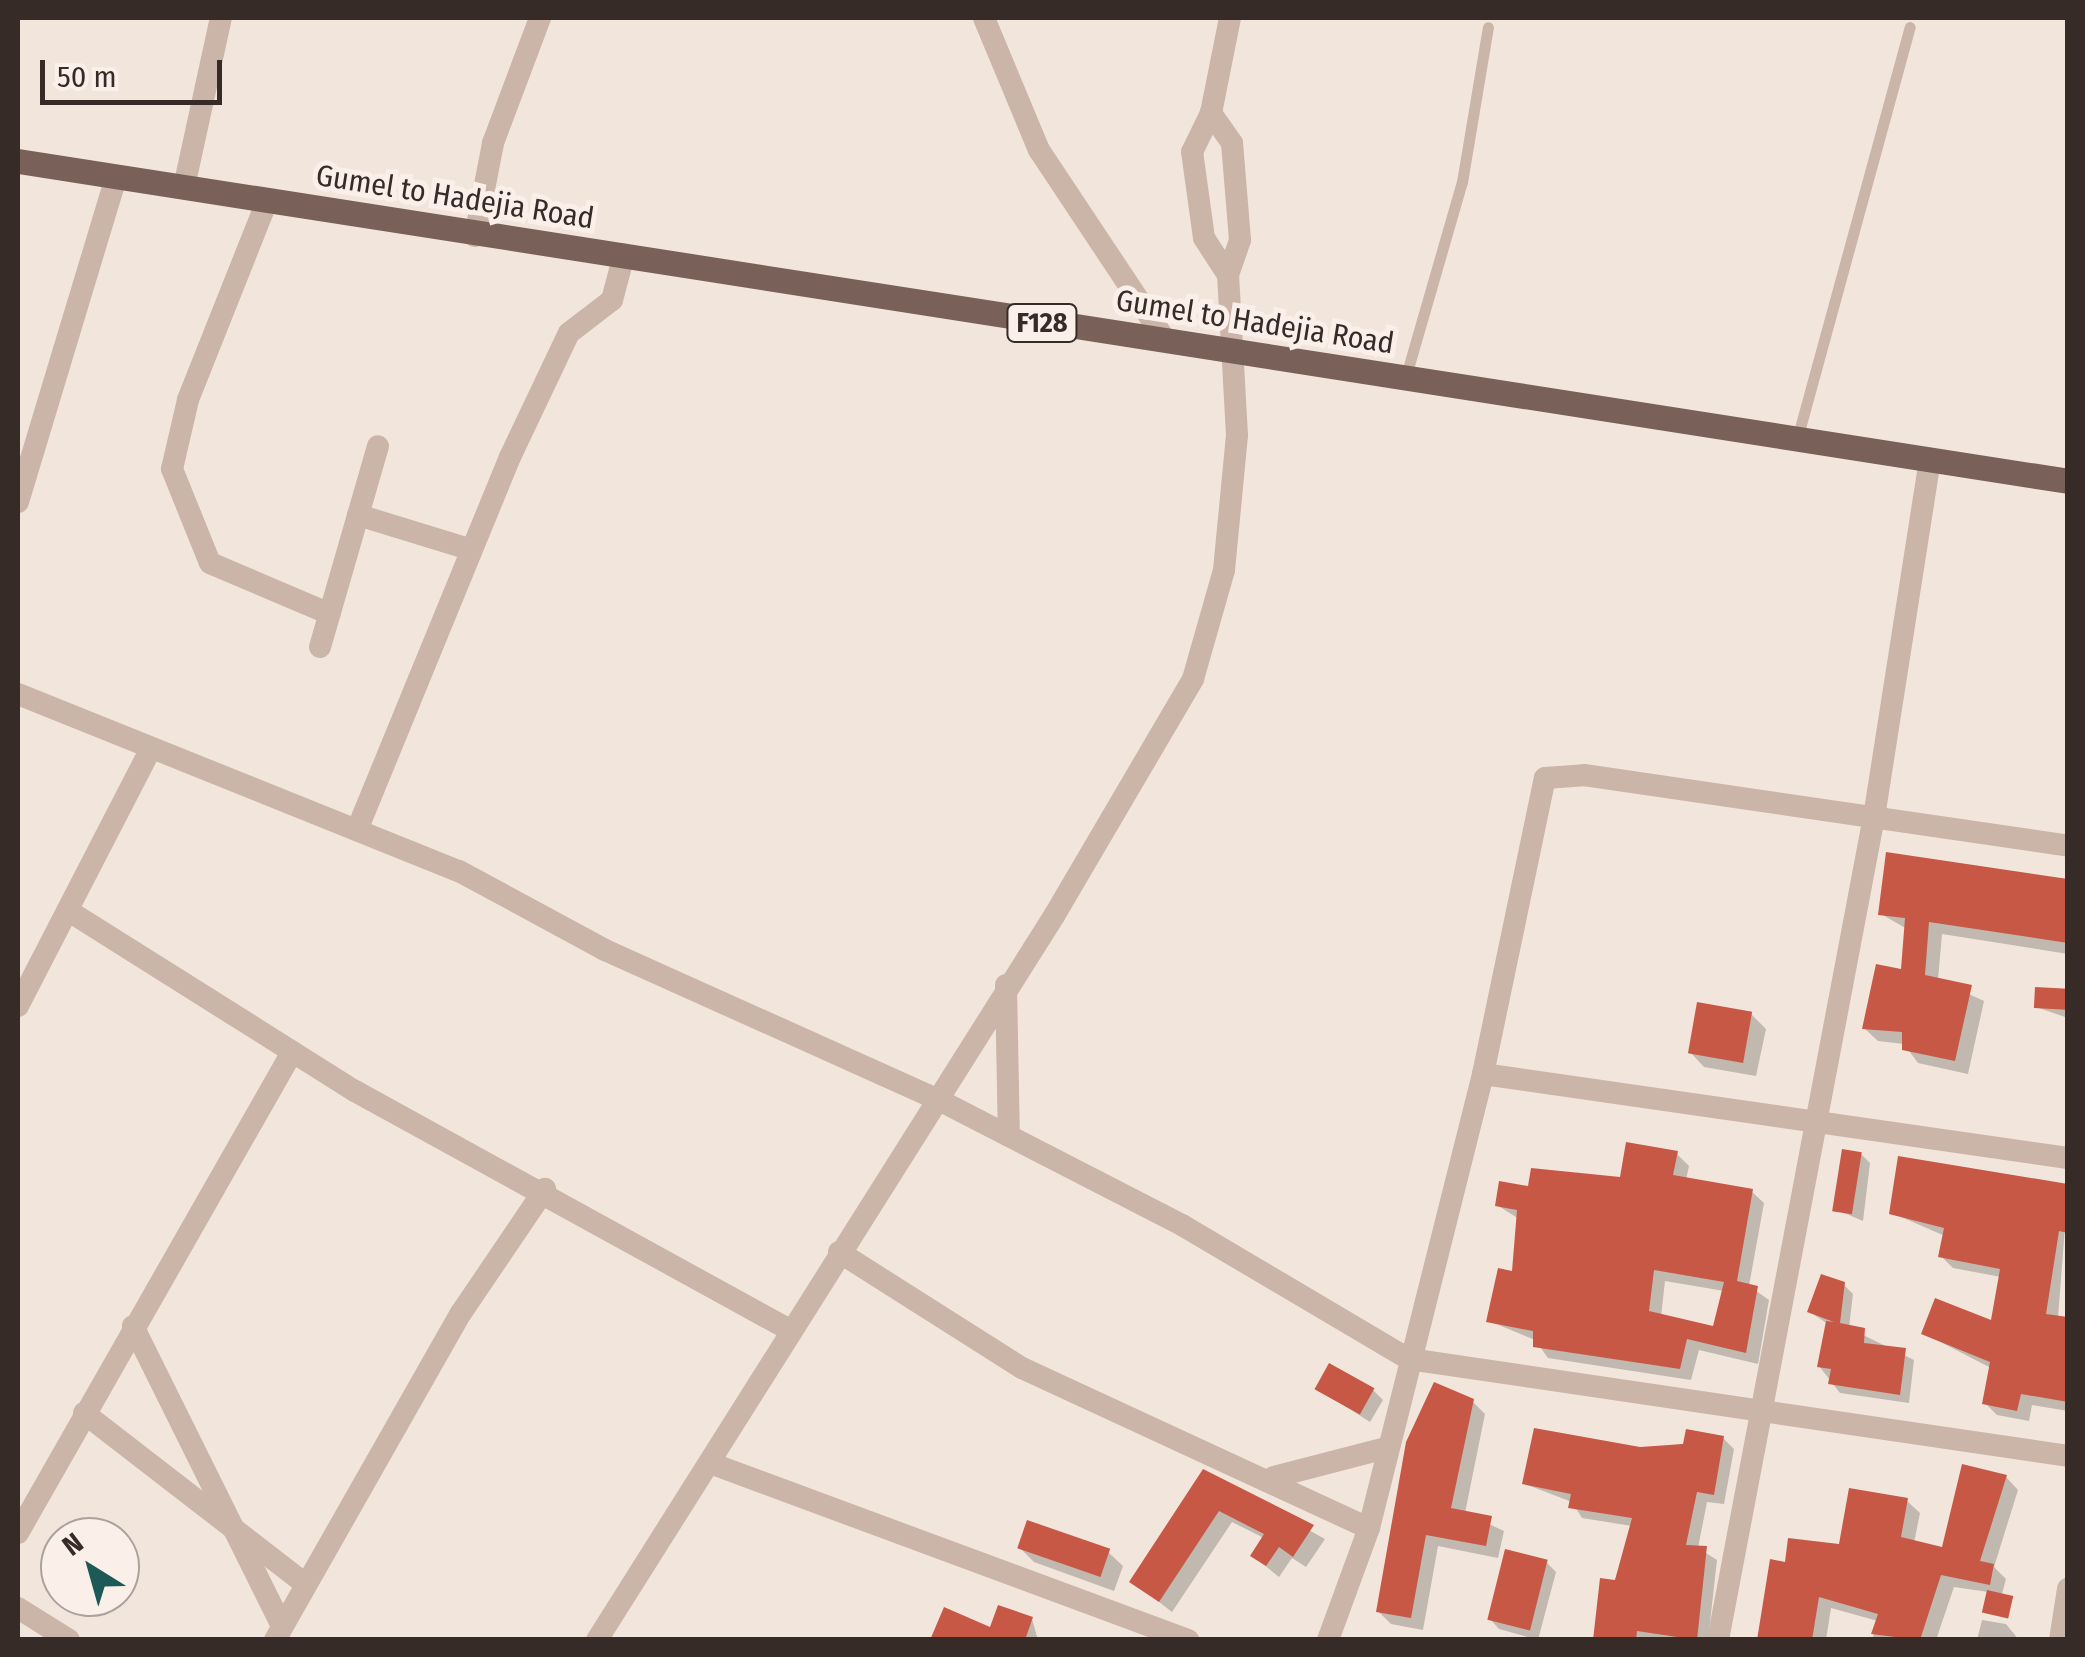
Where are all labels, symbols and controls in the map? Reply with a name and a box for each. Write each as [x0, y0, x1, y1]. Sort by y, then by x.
scale bar [45, 40, 228, 102]
text: 50 m [57, 59, 117, 95]
street label: Gumel to Hadejia Road [314, 157, 596, 237]
street label: Gumel to Hadejia Road [1114, 282, 1396, 362]
road number: F128 [1004, 300, 1080, 346]
north arrow [40, 1517, 140, 1617]
text: N [56, 1526, 89, 1562]

